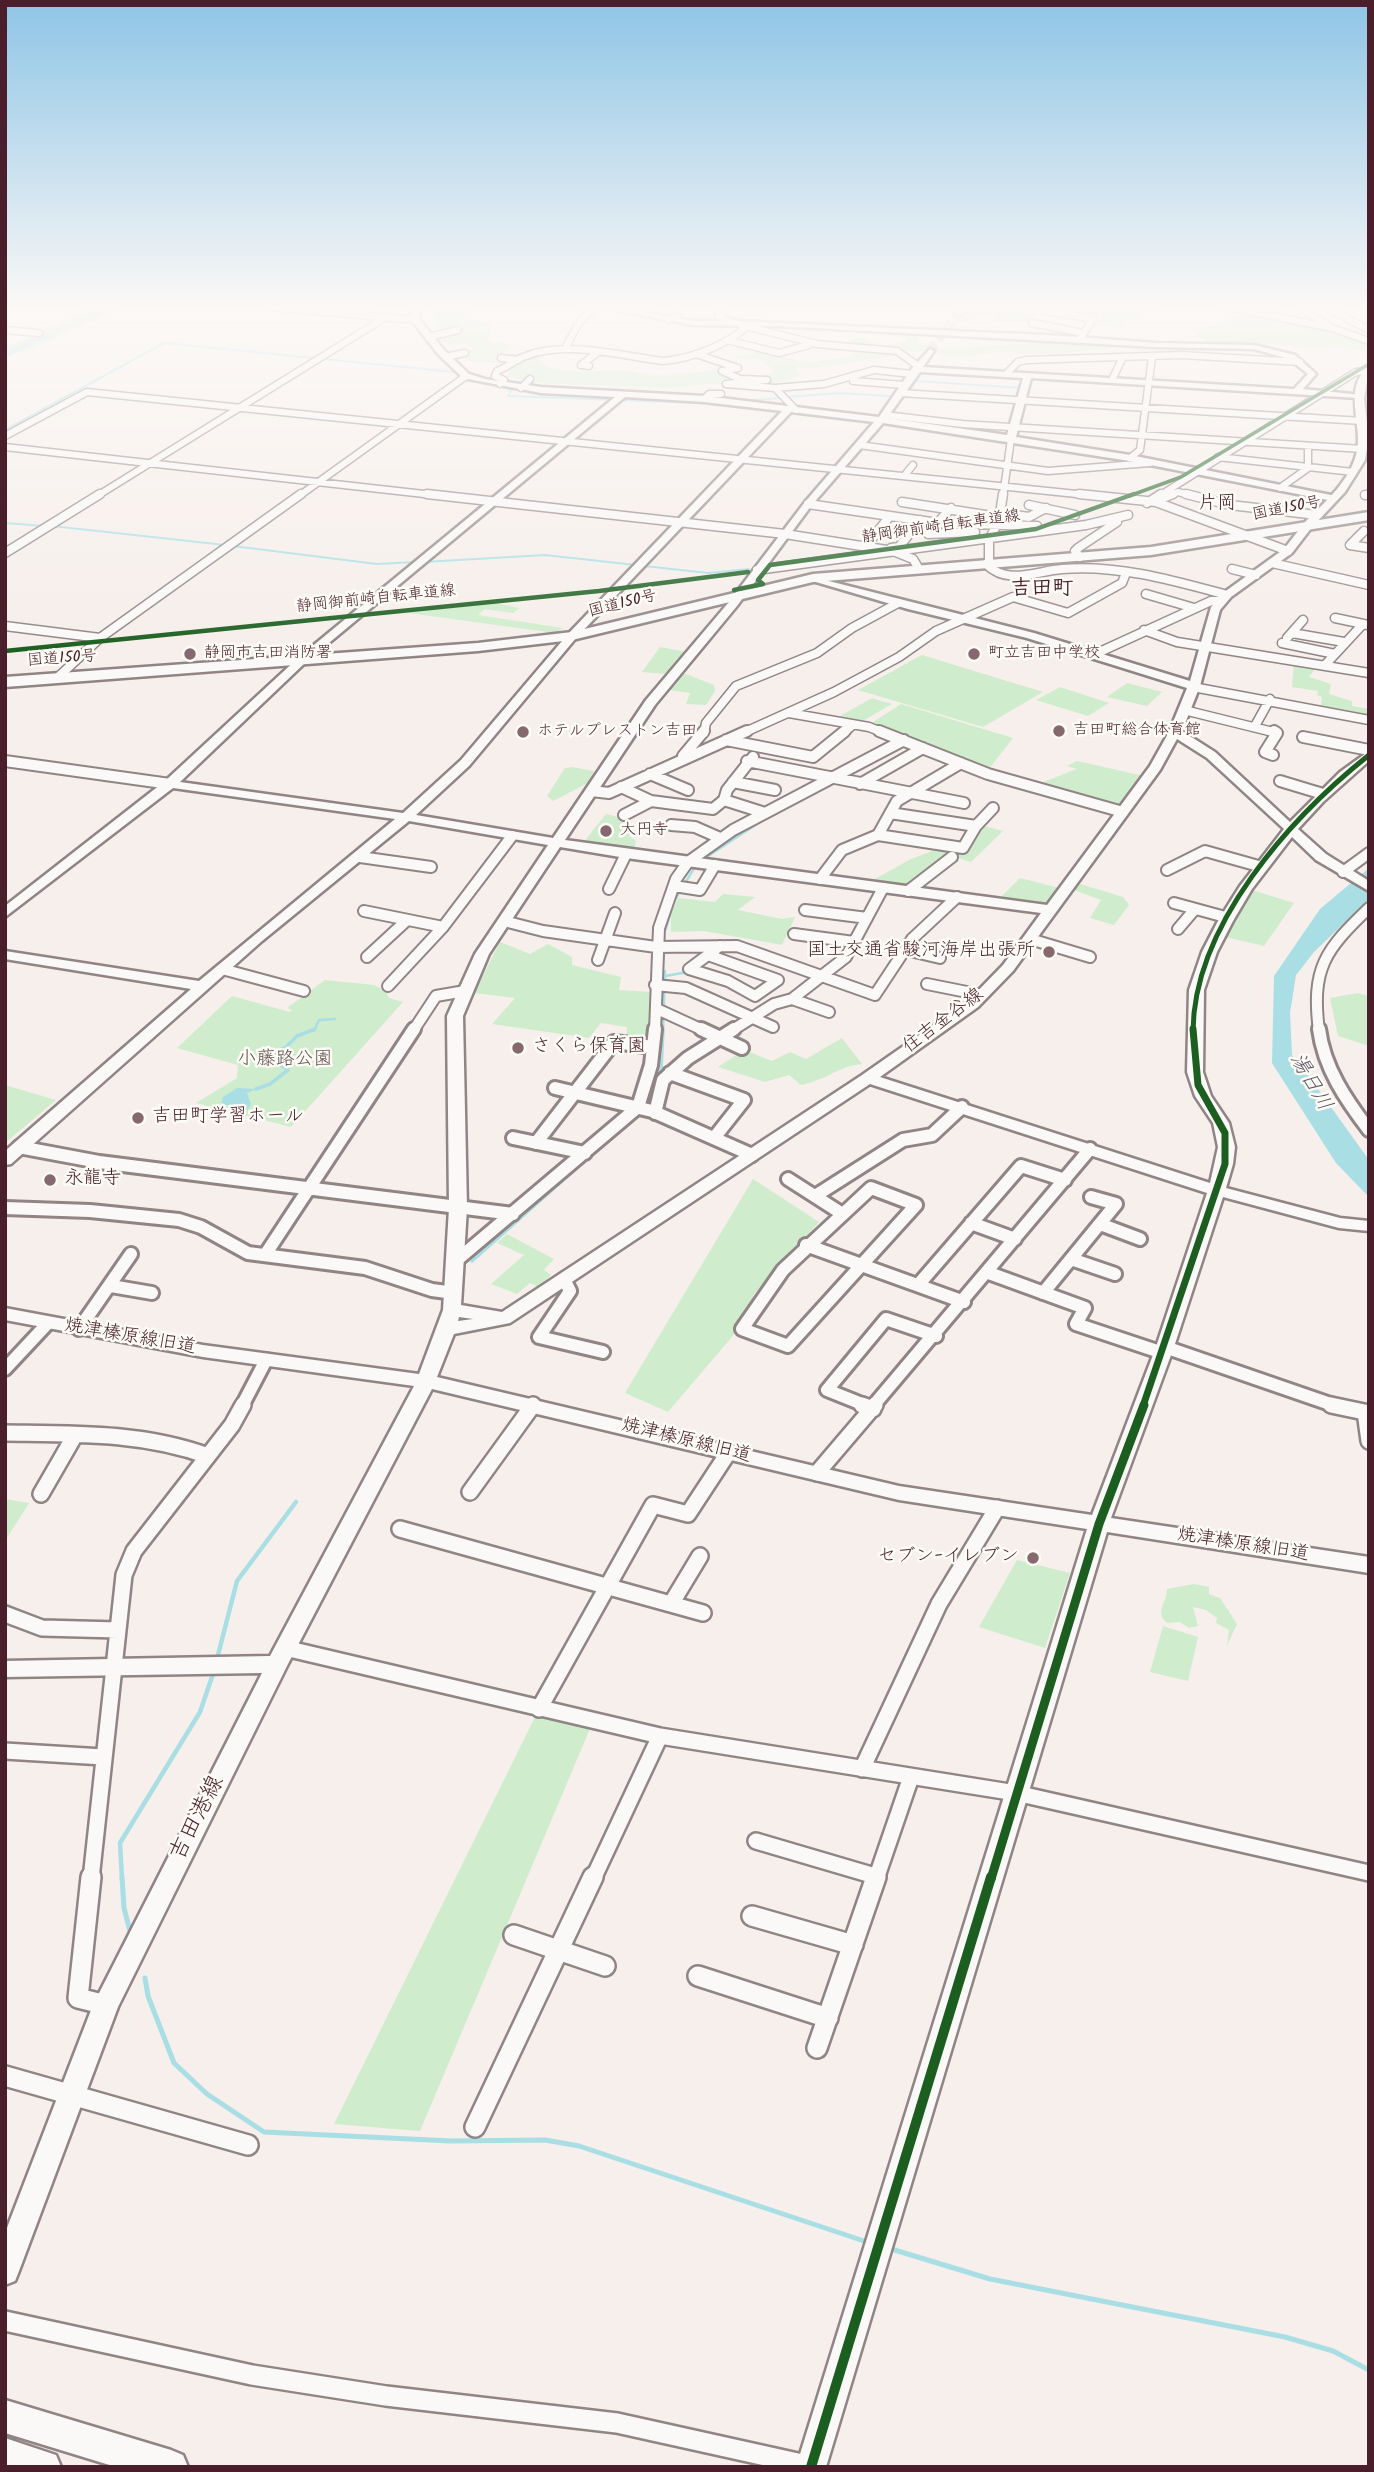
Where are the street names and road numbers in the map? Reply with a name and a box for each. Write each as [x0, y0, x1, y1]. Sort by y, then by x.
street label: 国道150号 [1251, 494, 1323, 526]
street label: 静岡御前崎自転車道線 [860, 507, 1022, 549]
street label: 静岡御前崎自転車道線 [295, 582, 457, 618]
street label: 国道150号 [587, 587, 659, 623]
street label: 国道150号 [27, 648, 97, 672]
street label: 住吉金谷線 [899, 984, 989, 1060]
street label: 焼津榛原線旧道 [63, 1315, 197, 1361]
street label: 焼津榛原線旧道 [619, 1415, 753, 1469]
street label: 焼津榛原線旧道 [1176, 1524, 1310, 1568]
street label: 吉田港線 [166, 1772, 232, 1866]

